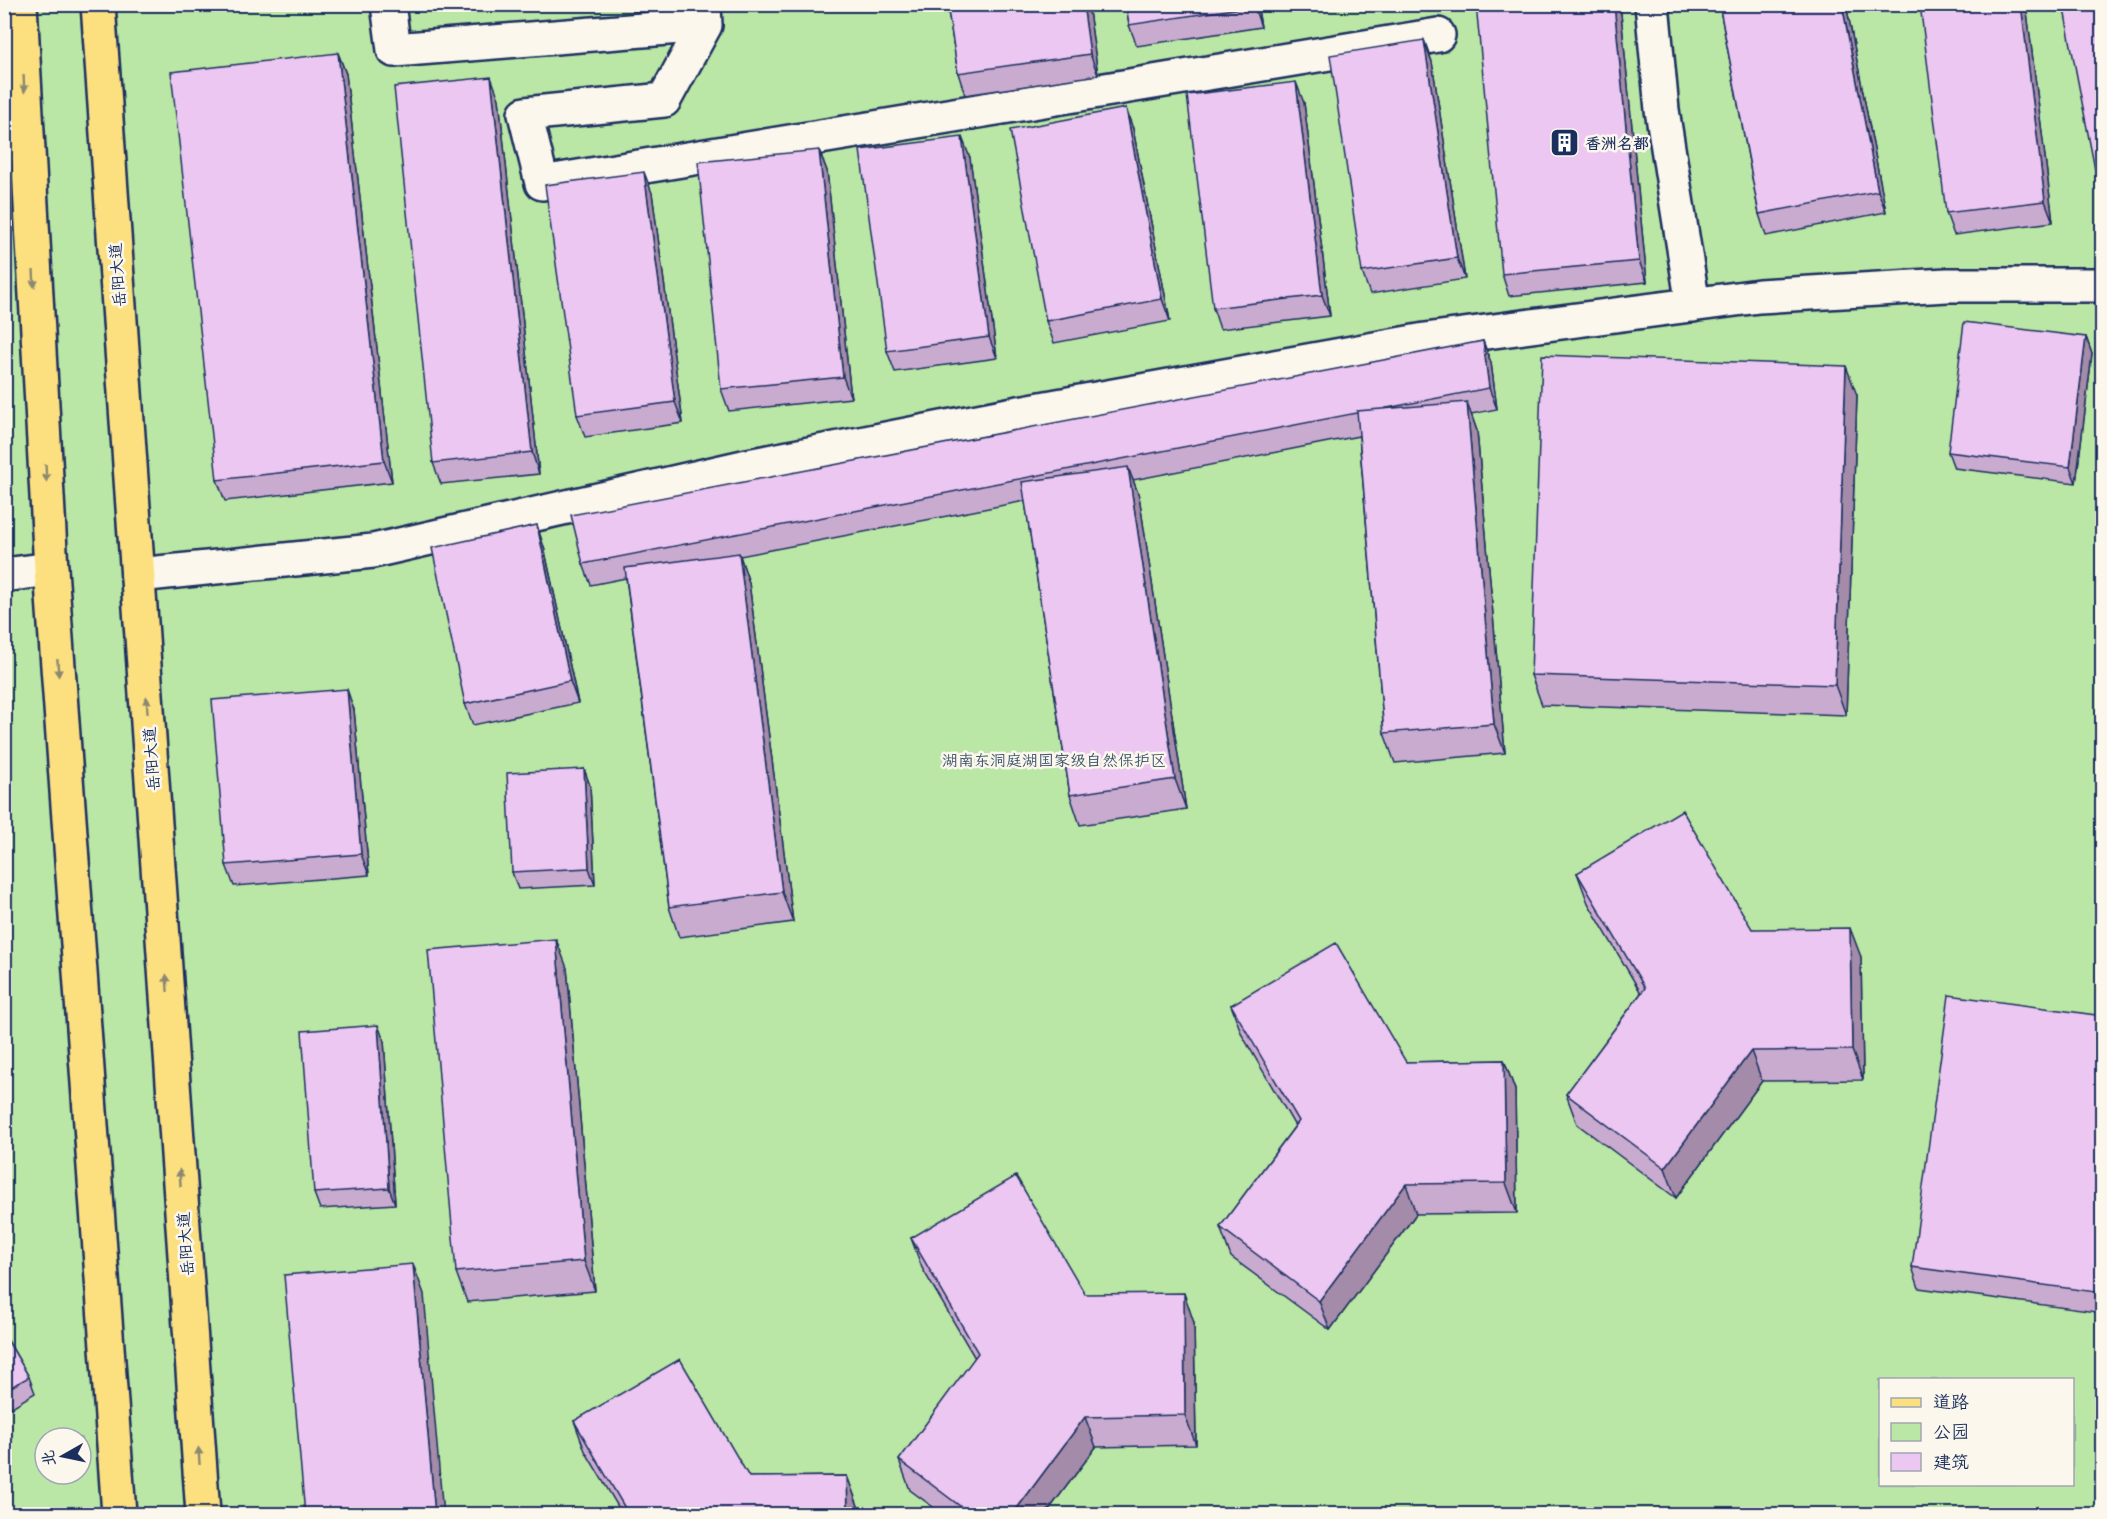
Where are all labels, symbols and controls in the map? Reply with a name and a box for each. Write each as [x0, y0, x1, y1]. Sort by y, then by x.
one-way arrow [19, 74, 28, 93]
building icon: 香洲名都 [1548, 127, 1580, 159]
place label: 香洲名都 [1585, 134, 1649, 154]
street label: 岳阳大道 [106, 242, 130, 308]
one-way arrow [30, 269, 39, 288]
one-way arrow [41, 464, 50, 483]
one-way arrow [54, 658, 63, 677]
one-way arrow [143, 695, 152, 714]
street label: 岳阳大道 [140, 726, 164, 792]
park label: 湖南东洞庭湖国家级自然保护区 [942, 751, 1166, 771]
one-way arrow [162, 974, 171, 993]
one-way arrow [175, 1168, 185, 1187]
street label: 岳阳大道 [174, 1211, 198, 1277]
legend [1879, 1378, 2074, 1486]
text: 道路 [1933, 1391, 1969, 1414]
text: 公园 [1933, 1421, 1969, 1444]
north arrow [33, 1426, 93, 1486]
one-way arrow [195, 1447, 204, 1466]
text: 北 [38, 1449, 60, 1468]
text: 建筑 [1933, 1451, 1969, 1474]

